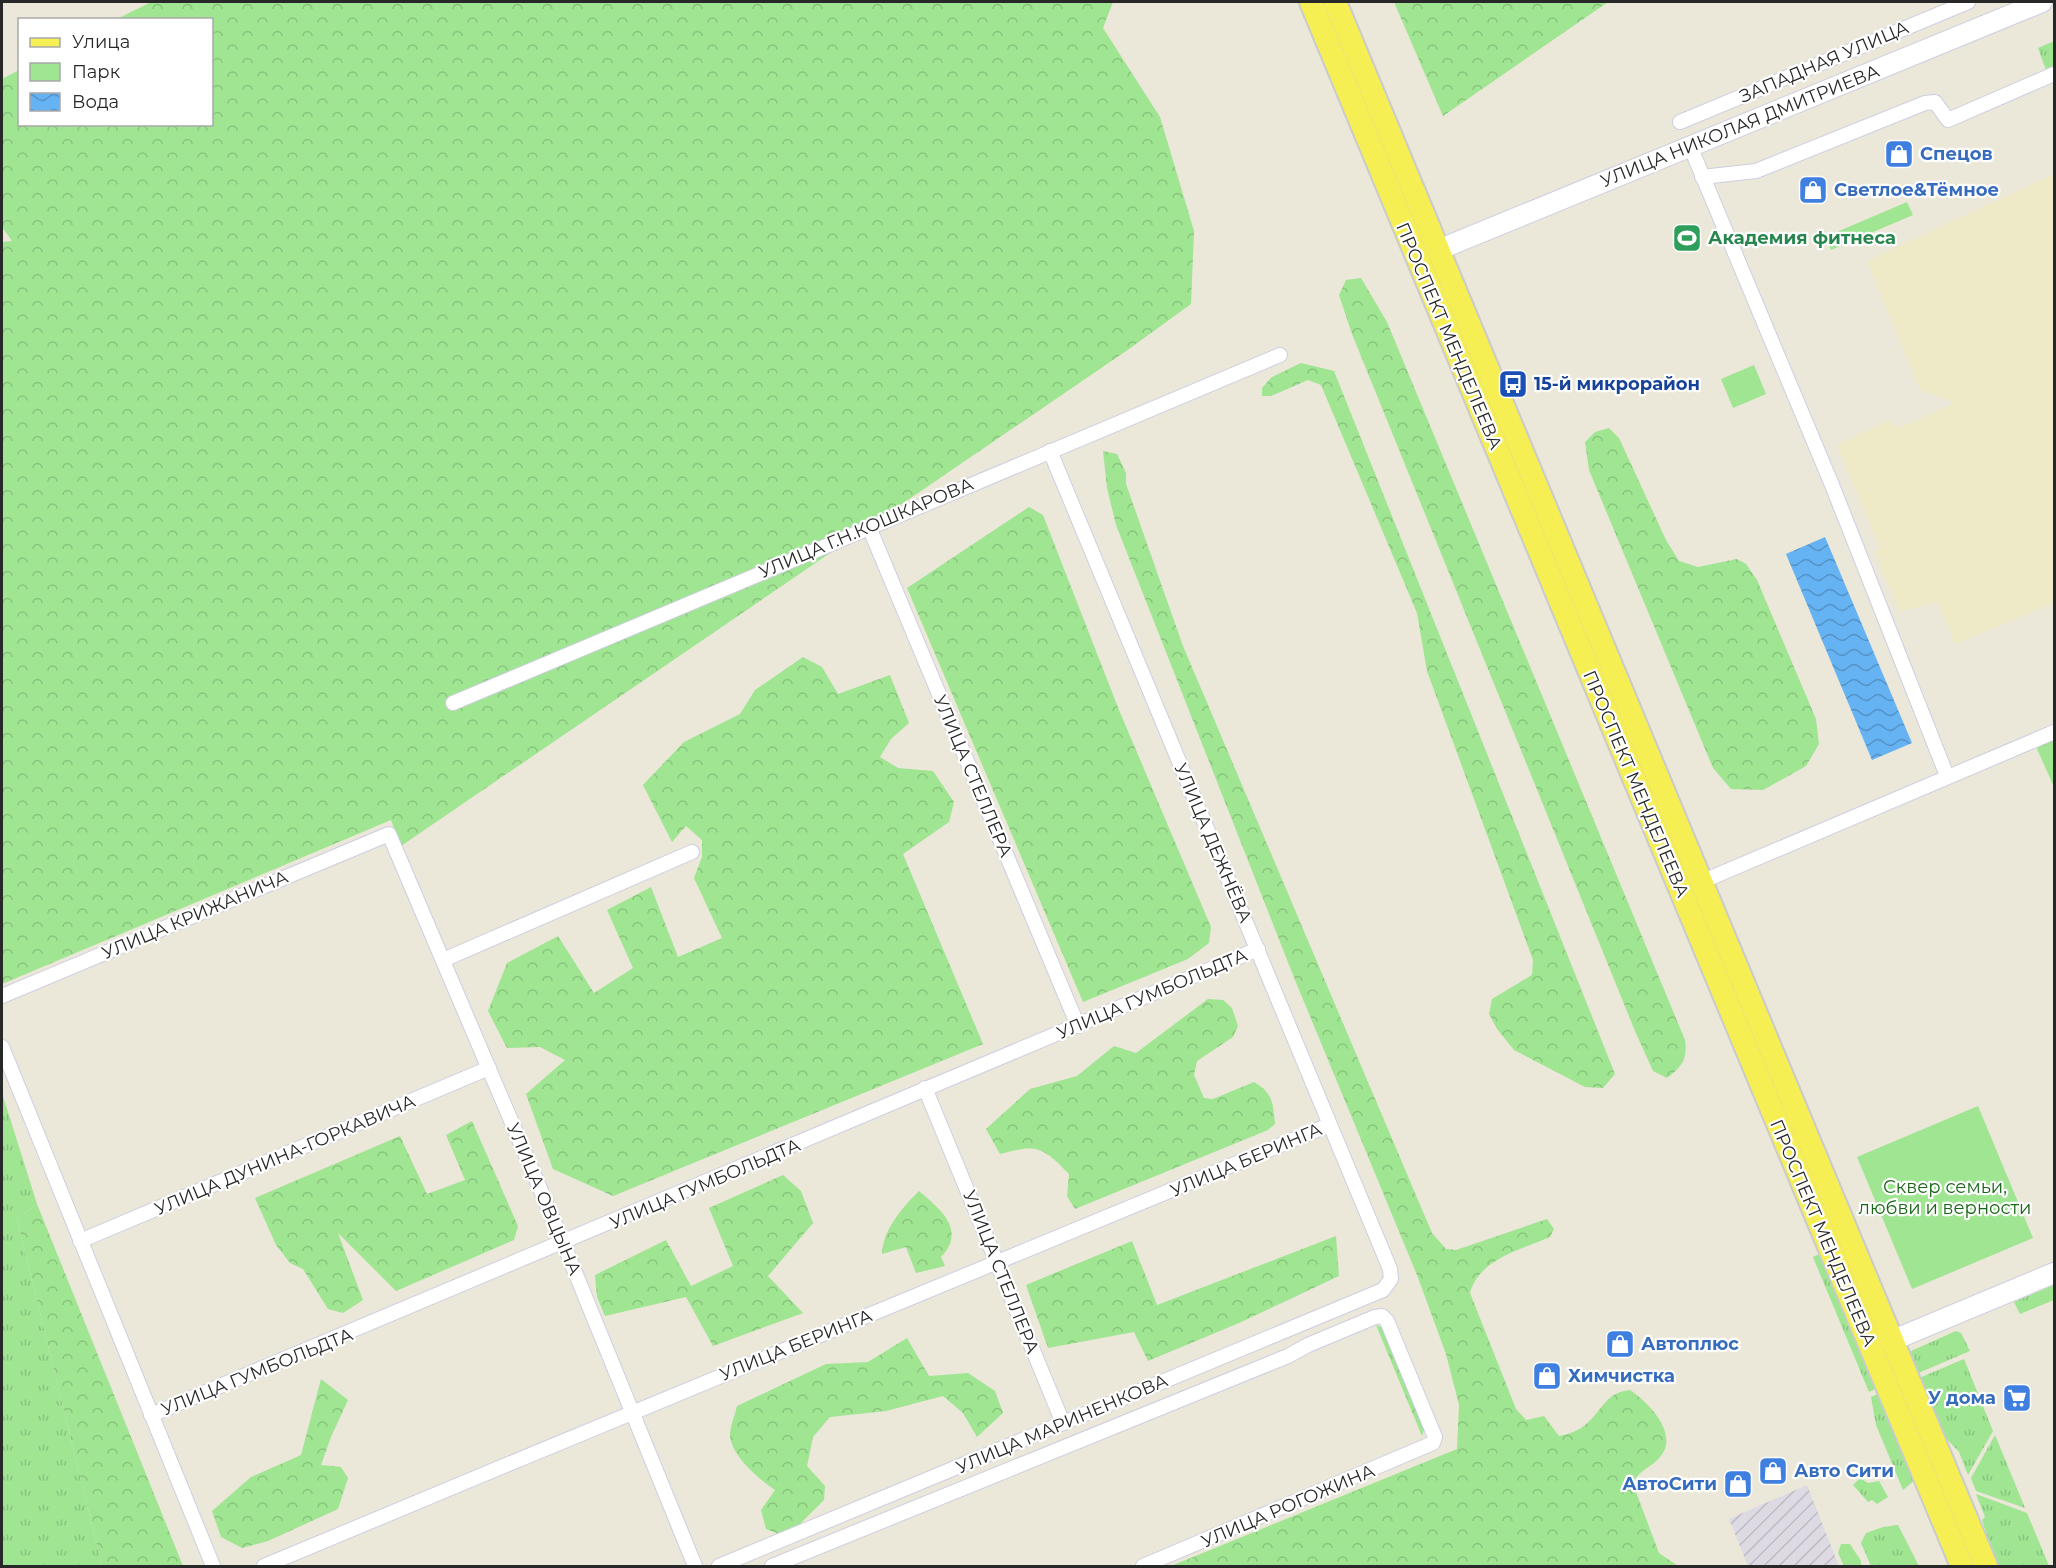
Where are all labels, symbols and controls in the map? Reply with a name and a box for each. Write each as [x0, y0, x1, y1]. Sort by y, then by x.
street label: ЗАПАДНАЯ УЛИЦА [1736, 16, 1912, 108]
legend [18, 18, 213, 126]
text: Улица [72, 31, 130, 53]
street label: УЛИЦА НИКОЛАЯ ДМИТРИЕВА [1597, 60, 1883, 192]
text: Парк [72, 61, 121, 83]
text: Вода [72, 91, 119, 113]
shop icon: Спецов [1883, 138, 1915, 170]
place label: Спецов [1920, 143, 1993, 165]
shop icon: Светлое&Тёмное [1797, 174, 1829, 206]
place label: Светлое&Тёмное [1834, 179, 1999, 201]
street label: ПРОСПЕКТ МЕНДЕЛЕЕВА [1391, 219, 1507, 453]
sports icon: Академия фитнеса [1671, 222, 1703, 254]
place label: Академия фитнеса [1708, 227, 1896, 249]
bus stop icon: 15-й микрорайон [1497, 368, 1529, 400]
place label: 15-й микрорайон [1534, 373, 1700, 395]
street label: УЛИЦА Г.Н.КОШКАРОВА [755, 473, 977, 583]
street label: ПРОСПЕКТ МЕНДЕЛЕЕВА [1578, 667, 1694, 901]
street label: УЛИЦА СТЕЛЛЕРА [929, 692, 1017, 861]
street label: УЛИЦА ДЕЖНЁВА [1169, 760, 1257, 927]
street label: УЛИЦА КРИЖАНИЧА [99, 866, 292, 964]
street label: УЛИЦА ГУМБОЛЬДТА [1054, 944, 1251, 1044]
street label: УЛИЦА ДУНИНА-ГОРКАВИЧА [151, 1090, 419, 1220]
street label: ПРОСПЕКТ МЕНДЕЛЕЕВА [1765, 1116, 1881, 1350]
street label: УЛИЦА БЕРИНГА [1167, 1118, 1326, 1202]
street label: УЛИЦА ОВЦЫНА [502, 1120, 586, 1279]
street label: УЛИЦА ГУМБОЛЬДТА [607, 1134, 804, 1234]
park label: Сквер семьи, любви и верности [1859, 1176, 2031, 1219]
street label: УЛИЦА СТЕЛЛЕРА [958, 1187, 1044, 1357]
street label: УЛИЦА БЕРИНГА [717, 1304, 876, 1386]
street label: УЛИЦА ГУМБОЛЬДТА [158, 1323, 357, 1421]
shop icon: Автоплюс [1604, 1328, 1636, 1360]
place label: Автоплюс [1641, 1333, 1739, 1355]
shop icon: Химчистка [1531, 1360, 1563, 1392]
place label: Химчистка [1568, 1365, 1675, 1387]
street label: УЛИЦА МАРИНЕНКОВА [953, 1369, 1172, 1479]
supermarket icon: У дома [2001, 1382, 2033, 1414]
place label: У дома [1928, 1387, 1996, 1409]
shop icon: Авто Сити [1757, 1455, 1789, 1487]
street label: УЛИЦА РОГОЖИНА [1198, 1459, 1379, 1552]
place label: Авто Сити [1794, 1460, 1894, 1482]
shop icon: АвтоСити [1722, 1468, 1754, 1500]
place label: АвтоСити [1622, 1473, 1717, 1495]

